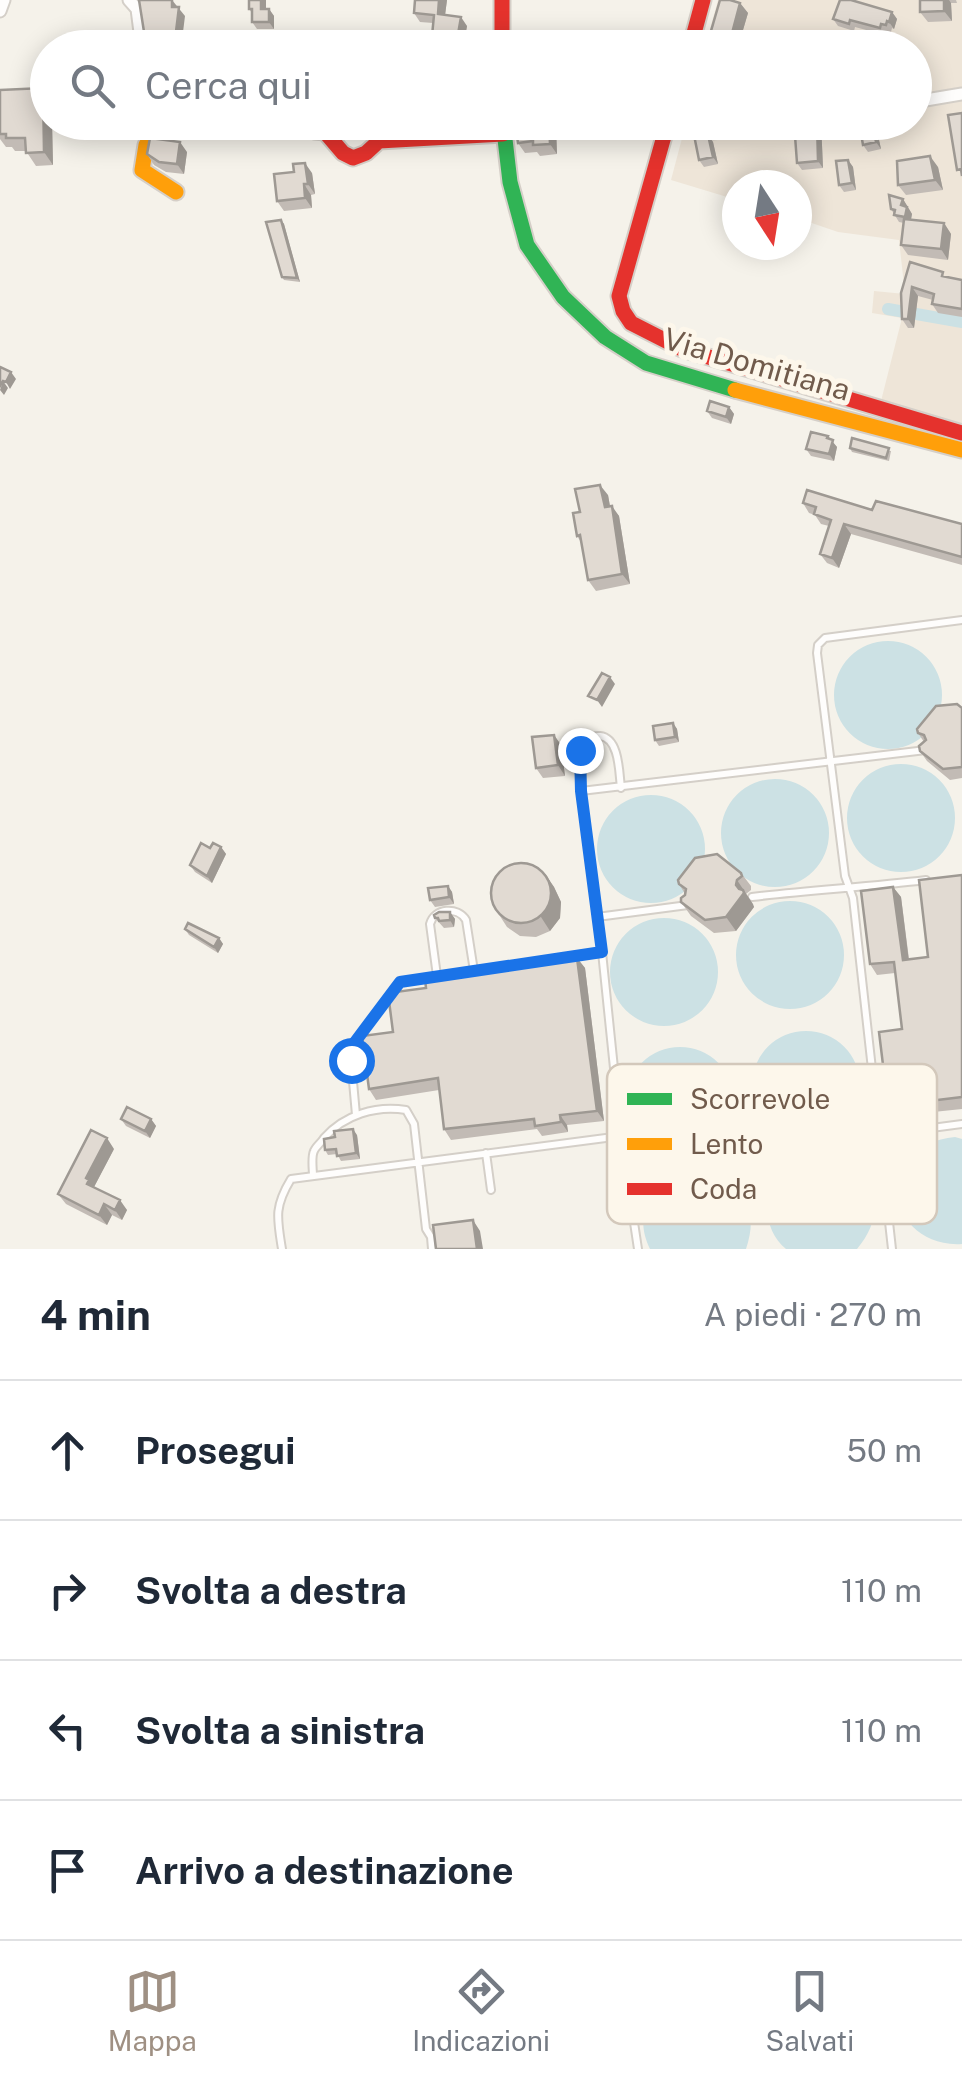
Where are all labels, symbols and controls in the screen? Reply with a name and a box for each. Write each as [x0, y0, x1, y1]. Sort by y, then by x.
search box [30, 30, 932, 140]
icon: search [65, 58, 120, 113]
text: Cerca qui [145, 63, 312, 108]
north arrow [722, 170, 812, 260]
street label: Via Domitiana [660, 320, 854, 408]
route end [558, 728, 604, 774]
route start [329, 1038, 375, 1084]
legend [607, 1064, 937, 1224]
text: Scorrevole [690, 1082, 830, 1115]
text: Lento [690, 1127, 763, 1160]
text: Coda [690, 1172, 757, 1205]
text: 4 min [40, 1290, 151, 1339]
text: A piedi · 270 m [704, 1296, 922, 1333]
icon: ahead [40, 1423, 95, 1478]
text: Prosegui [135, 1428, 295, 1473]
text: 50 m [846, 1432, 922, 1469]
icon: right [40, 1563, 95, 1618]
text: Svolta a destra [135, 1568, 407, 1613]
text: 110 m [841, 1572, 922, 1609]
icon: left [40, 1703, 95, 1758]
text: Svolta a sinistra [135, 1708, 425, 1753]
text: 110 m [841, 1712, 922, 1749]
icon: arrive [40, 1843, 95, 1898]
text: Arrivo a destinazione [135, 1848, 514, 1893]
tab: Mappa [108, 1964, 197, 2057]
tab: Indicazioni [412, 1964, 550, 2057]
tab: Salvati [766, 1964, 854, 2057]

